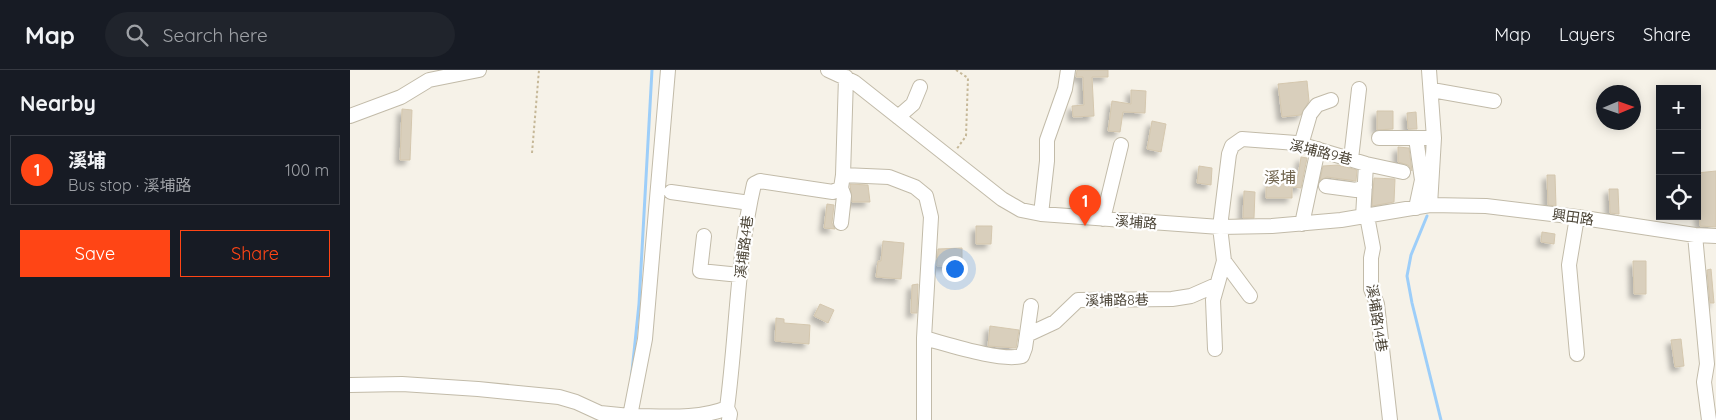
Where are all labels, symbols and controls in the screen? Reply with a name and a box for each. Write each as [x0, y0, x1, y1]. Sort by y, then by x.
search box [105, 12, 455, 57]
text: Map [25, 20, 75, 50]
icon: search [123, 21, 151, 49]
text: Search here [163, 23, 268, 47]
text: Map [1494, 23, 1531, 46]
text: Layers [1559, 23, 1615, 46]
text: Share [1643, 23, 1691, 46]
north arrow [1596, 85, 1641, 130]
map controls [1656, 85, 1701, 220]
button: + [1656, 85, 1701, 130]
text: Nearby [20, 90, 96, 116]
button: − [1656, 130, 1701, 175]
street label: 溪埔路9巷 [1288, 136, 1354, 168]
text: 溪埔 [68, 148, 106, 172]
text: 1 [34, 160, 40, 180]
text: 100 m [285, 160, 329, 180]
district label: 溪埔 [1264, 167, 1296, 187]
text: Bus stop · 溪埔路 [68, 175, 191, 195]
button: locate [1656, 175, 1701, 220]
pin: 1 [1069, 185, 1101, 226]
street label: 興田路 [1551, 205, 1595, 229]
street label: 溪埔路 [1114, 212, 1158, 232]
street label: 溪埔路4巷 [731, 214, 757, 280]
button: Save [20, 230, 170, 277]
button: Share [180, 230, 330, 277]
your location [942, 256, 968, 282]
street label: 溪埔路14巷 [1363, 283, 1391, 353]
street label: 溪埔路8巷 [1085, 290, 1149, 310]

